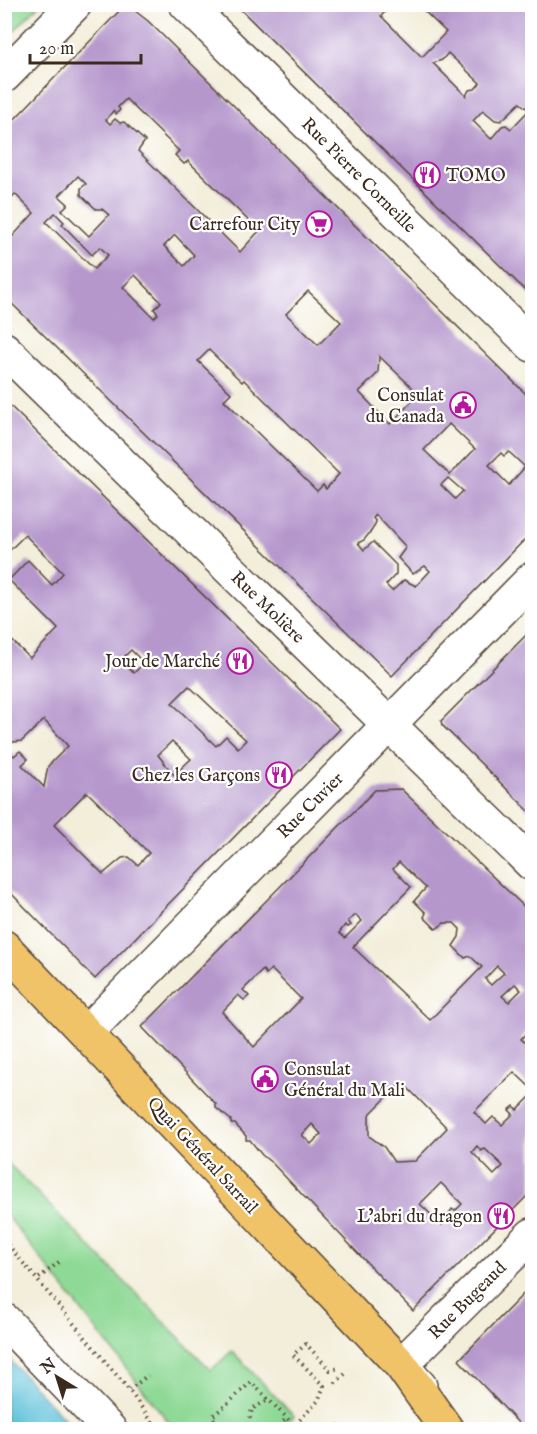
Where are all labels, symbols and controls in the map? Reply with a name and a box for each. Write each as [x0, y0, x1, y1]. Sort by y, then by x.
scale bar [30, 27, 141, 65]
text: 20 m [39, 38, 74, 61]
street label: Rue Pierre Corneille [295, 114, 420, 239]
restaurant icon: TOMO [412, 160, 442, 190]
place label: TOMO [446, 165, 506, 188]
supermarket icon: Carrefour City [304, 209, 334, 239]
place label: Carrefour City [189, 214, 300, 237]
place label: Consulat du Canada [366, 385, 444, 429]
public building icon: Consulat du Canada [448, 390, 478, 420]
street label: Rue Molière [225, 567, 309, 649]
restaurant icon: Jour de Marché [225, 646, 255, 676]
place label: Jour de Marché [103, 651, 220, 674]
restaurant icon: Chez les Garçons [264, 760, 294, 790]
place label: Chez les Garçons [132, 765, 260, 788]
street label: Rue Cuvier [273, 768, 349, 844]
place label: Consulat Général du Mali [284, 1059, 405, 1103]
public building icon: Consulat Général du Mali [250, 1064, 280, 1094]
street label: Quai Général Sarrail [142, 1093, 262, 1220]
restaurant icon: L’abri du dragon [486, 1201, 516, 1231]
place label: L’abri du dragon [357, 1206, 482, 1229]
street label: Rue Bugeaud [424, 1257, 512, 1345]
north arrow [27, 1347, 87, 1407]
text: N [37, 1355, 61, 1380]

